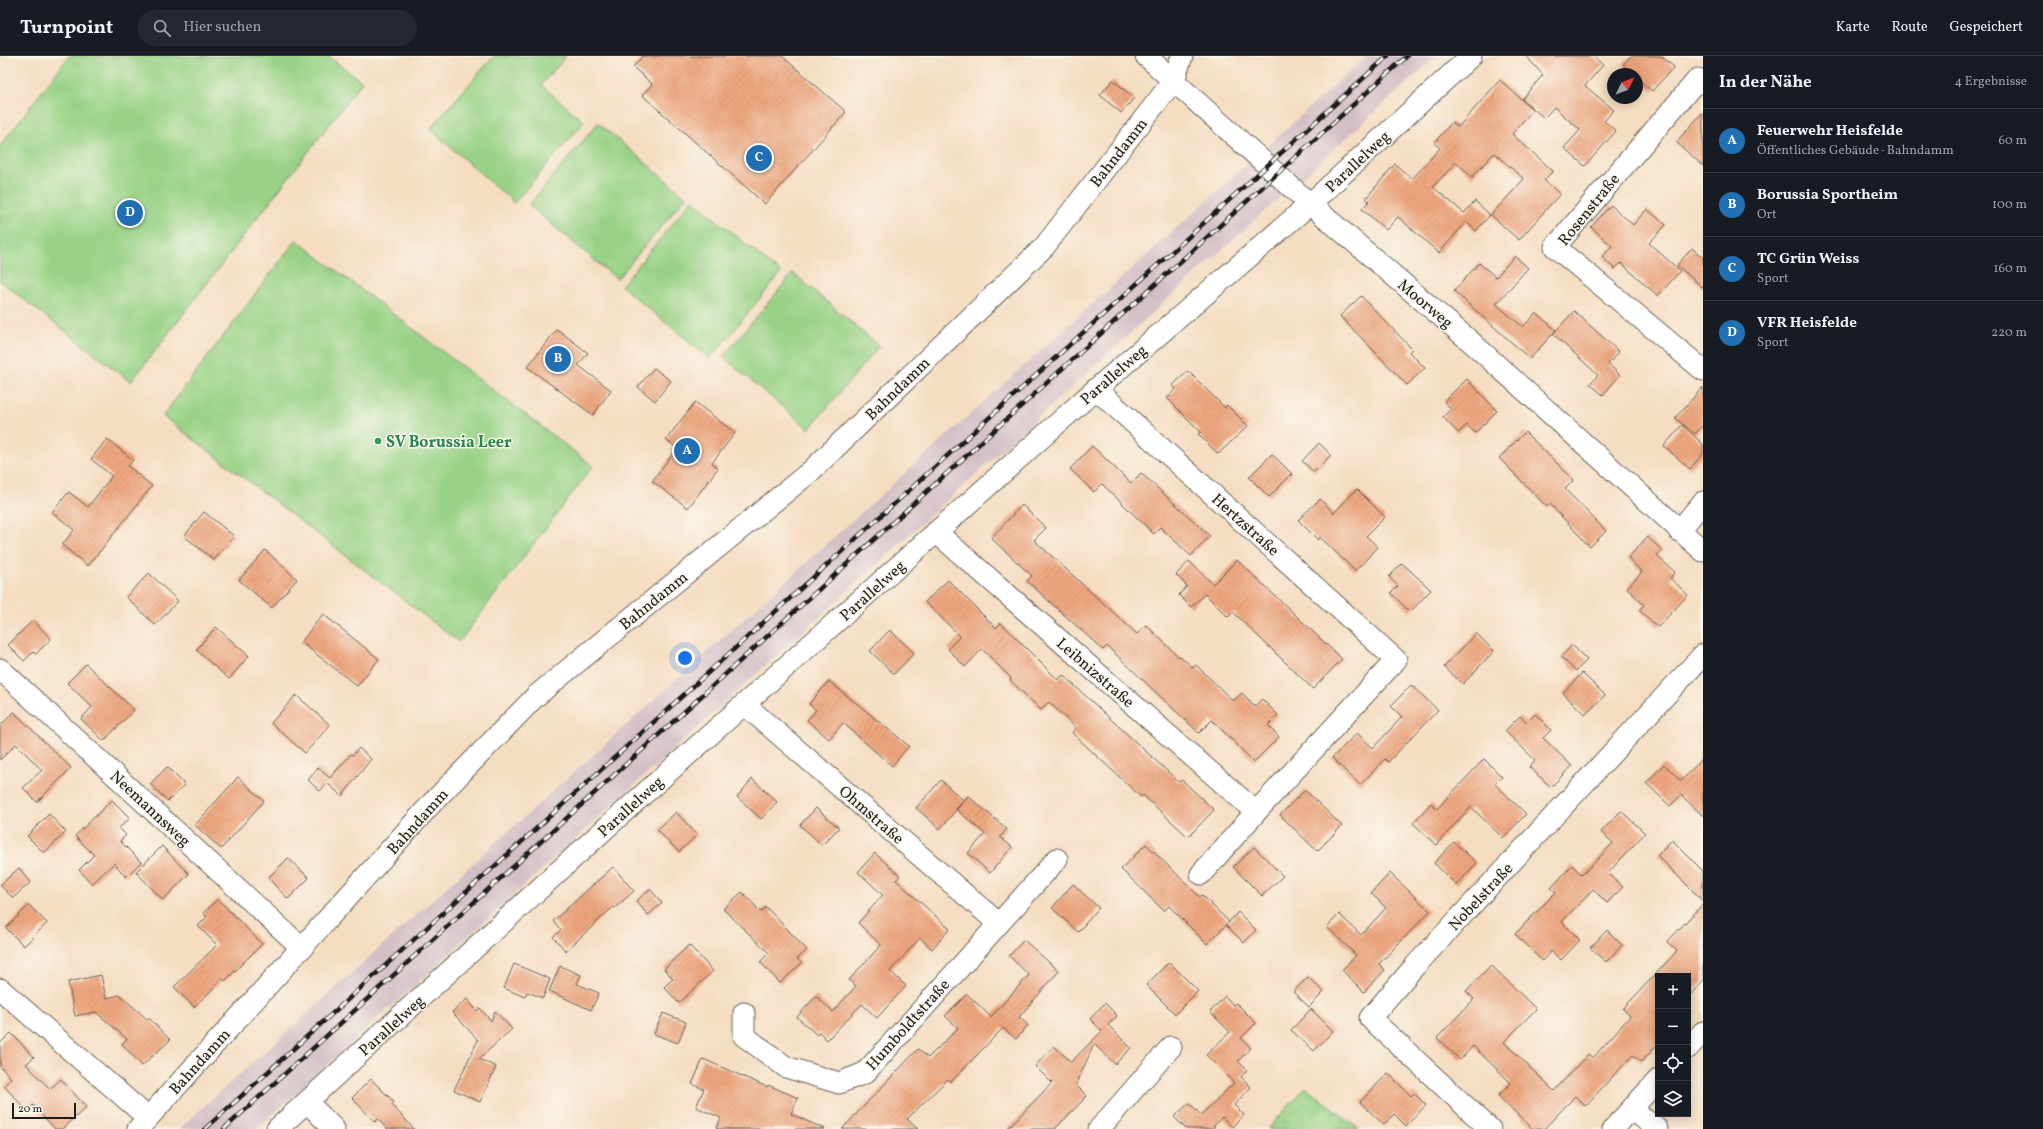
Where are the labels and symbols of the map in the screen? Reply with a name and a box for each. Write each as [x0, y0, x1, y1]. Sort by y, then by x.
north arrow [1607, 68, 1643, 104]
street label: Bahndamm [1086, 114, 1154, 192]
street label: Parallelweg [1321, 127, 1396, 198]
pin: C [746, 143, 772, 173]
street label: Rosenstraße [1553, 169, 1626, 251]
pin: D [117, 198, 143, 228]
street label: Moorweg [1392, 275, 1457, 334]
street label: Parallelweg [1076, 340, 1152, 411]
pin: B [545, 344, 571, 374]
street label: Bahndamm [861, 353, 936, 426]
place label: SV Borussia Leer [386, 432, 512, 454]
marker: SV Borussia Leer [373, 436, 383, 446]
pin: A [674, 436, 700, 466]
street label: Hertzstraße [1206, 489, 1283, 562]
street label: Parallelweg [836, 556, 911, 627]
street label: Bahndamm [615, 567, 693, 636]
street label: Leibnizstraße [1051, 633, 1138, 714]
your location [675, 648, 695, 668]
street label: Neemannsweg [105, 766, 195, 853]
street label: Parallelweg [594, 772, 669, 843]
street label: Ohmstraße [833, 781, 908, 850]
street label: Bahndamm [383, 784, 454, 860]
street label: Nobelstraße [1444, 859, 1519, 936]
street label: Humboldtstraße [861, 975, 955, 1076]
street label: Parallelweg [355, 991, 430, 1062]
street label: Bahndamm [165, 1024, 236, 1100]
scale bar [12, 1101, 76, 1120]

